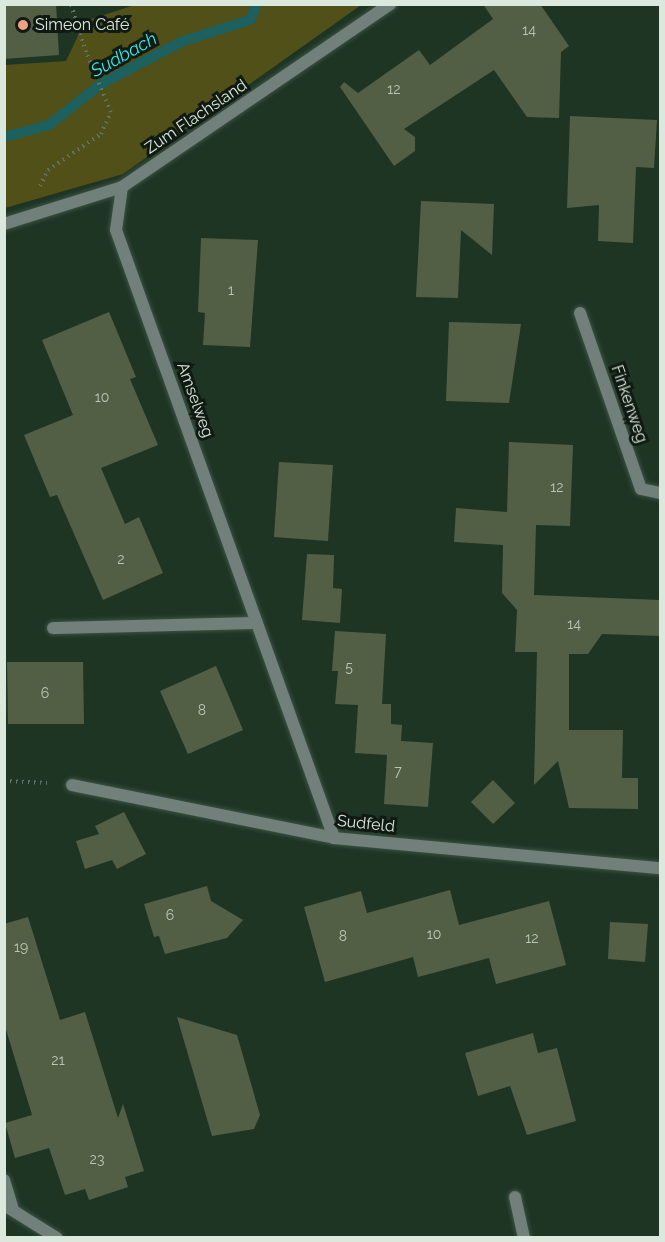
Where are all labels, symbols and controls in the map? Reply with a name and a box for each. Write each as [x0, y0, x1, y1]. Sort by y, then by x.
place label: Simeon Café [35, 15, 129, 35]
marker: Simeon Café [16, 18, 30, 32]
house number: 14 [522, 22, 536, 38]
water label: Sudbach [87, 28, 161, 82]
street label: Zum Flachsland [141, 76, 251, 158]
house number: 12 [387, 81, 401, 97]
house number: 1 [228, 282, 234, 298]
street label: Amselweg [173, 360, 217, 440]
street label: Finkenweg [607, 363, 651, 445]
house number: 10 [95, 389, 109, 405]
house number: 12 [550, 479, 564, 495]
house number: 2 [117, 551, 125, 567]
house number: 14 [567, 616, 581, 632]
house number: 5 [345, 659, 353, 675]
house number: 6 [41, 685, 49, 701]
house number: 8 [198, 702, 206, 718]
house number: 7 [394, 763, 402, 779]
street label: Sudfeld [336, 811, 396, 837]
house number: 6 [166, 907, 174, 923]
house number: 10 [427, 926, 441, 942]
house number: 8 [339, 928, 347, 944]
house number: 12 [525, 930, 539, 946]
house number: 19 [14, 939, 28, 955]
house number: 21 [51, 1052, 65, 1068]
house number: 23 [90, 1151, 104, 1167]

